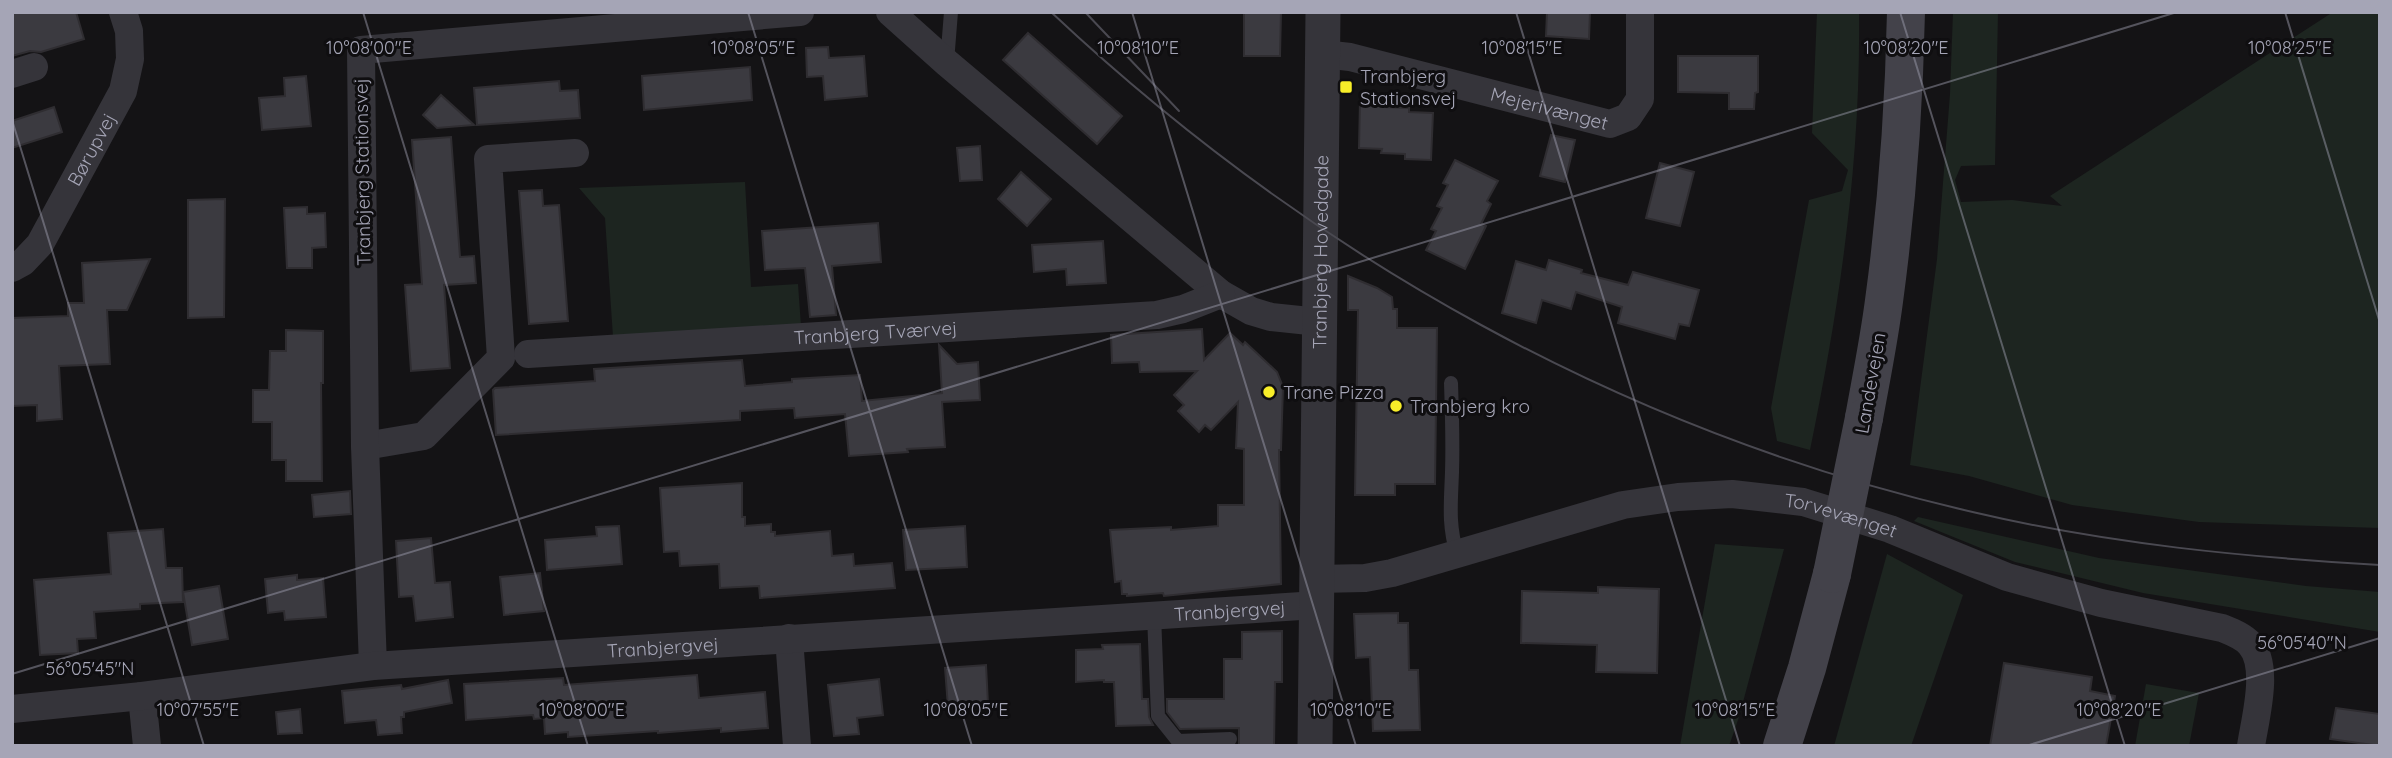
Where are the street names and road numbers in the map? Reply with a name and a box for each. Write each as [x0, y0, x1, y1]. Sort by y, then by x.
street label: Tranbjerg Stationsvej [348, 78, 376, 266]
street label: Mejerivænget [1488, 82, 1611, 135]
street label: Børupvej [62, 109, 121, 190]
street label: Tranbjerg Hovedgade [1307, 155, 1333, 349]
street label: Tranbjerg Tværvej [793, 315, 958, 350]
street label: Landevejen [1849, 331, 1891, 435]
street label: Torvevænget [1783, 488, 1901, 543]
street label: Tranbjergvej [1173, 595, 1286, 626]
street label: Tranbjergvej [606, 632, 720, 663]

